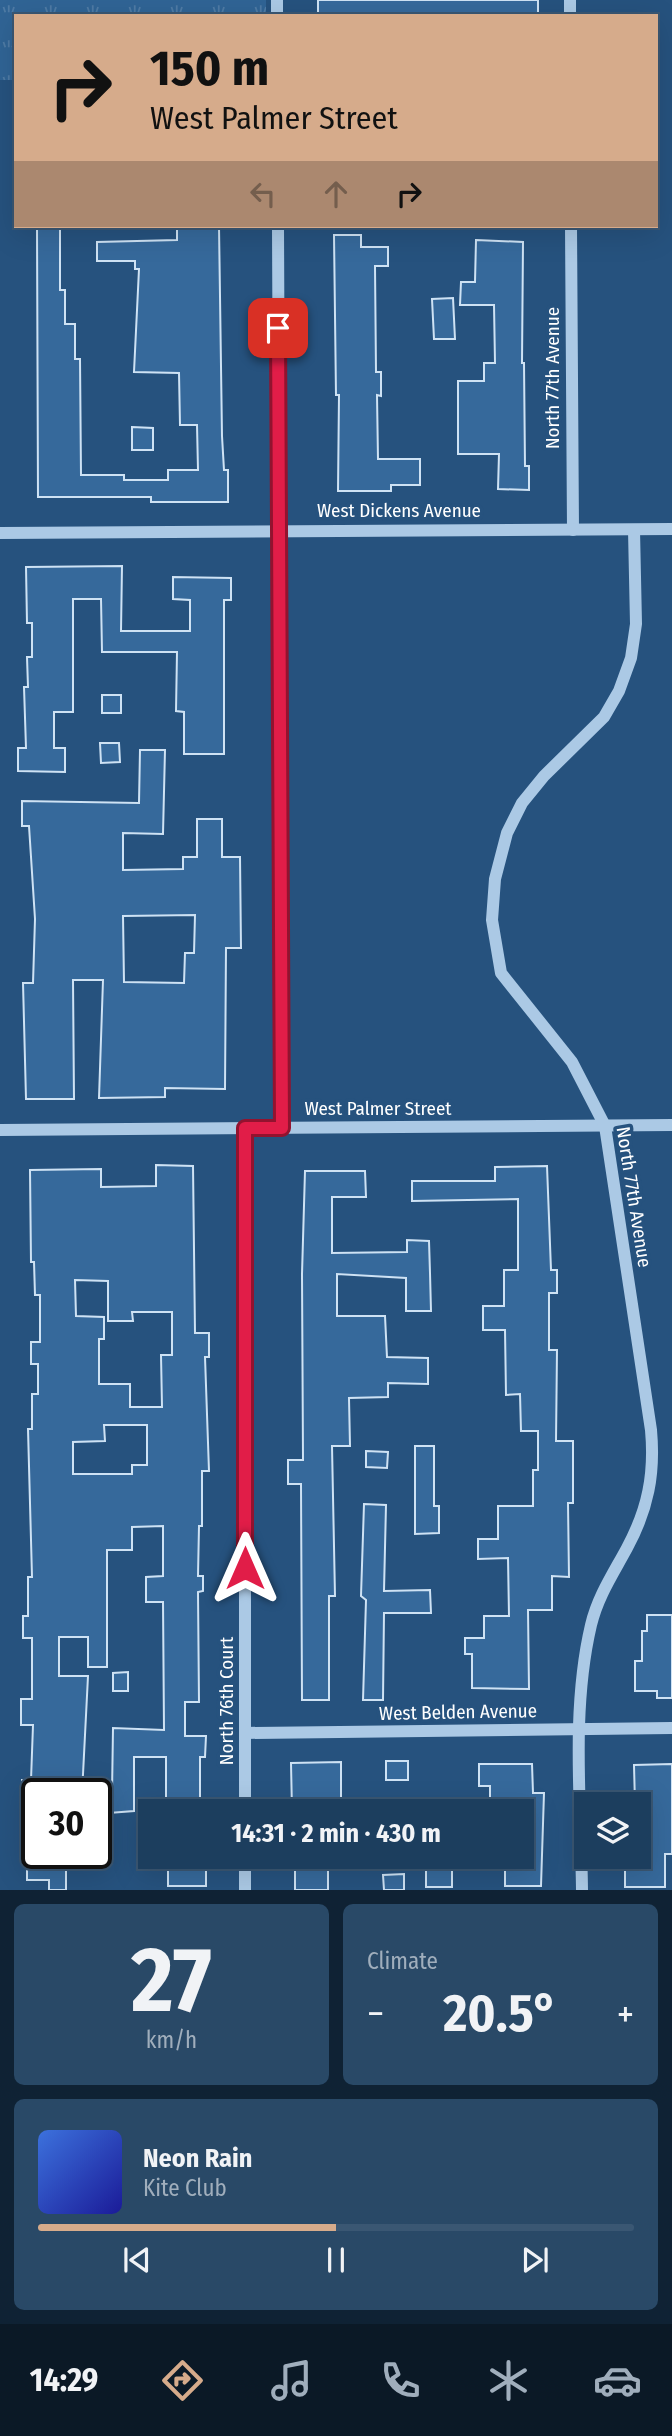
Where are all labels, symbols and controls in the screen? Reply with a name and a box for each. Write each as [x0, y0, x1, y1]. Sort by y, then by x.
text: 150 m [150, 39, 269, 98]
icon: right [35, 42, 126, 133]
text: West Palmer Street [150, 99, 398, 137]
icon: left [244, 175, 282, 213]
icon: ahead [317, 175, 355, 213]
icon: right [390, 175, 428, 213]
pin [248, 298, 308, 358]
street label: North 77th Avenue [541, 307, 564, 449]
icon: arrive [259, 309, 297, 347]
street label: West Dickens Avenue [317, 499, 481, 522]
street label: West Palmer Street [304, 1097, 452, 1120]
street label: North 77th Avenue [612, 1125, 656, 1269]
position arrow [208, 1531, 282, 1605]
street label: North 76th Court [215, 1636, 238, 1765]
street label: West Belden Avenue [379, 1699, 537, 1725]
speed limit sign: 30 [21, 1778, 112, 1869]
map controls [574, 1792, 651, 1869]
button: layers [574, 1792, 651, 1869]
text: 14:31 · 2 min · 430 m [231, 1818, 441, 1849]
text: 27 [131, 1926, 212, 2035]
text: Climate [367, 1947, 438, 1975]
text: 20.5° [443, 1982, 558, 2045]
text: − [367, 1991, 384, 2037]
text: + [617, 1991, 634, 2037]
text: km/h [146, 2026, 197, 2054]
text: Neon Rain [143, 2143, 252, 2174]
text: Kite Club [143, 2174, 227, 2202]
icon: previous [118, 2241, 156, 2279]
icon: pause [317, 2241, 355, 2279]
icon: next [516, 2241, 554, 2279]
icon: directions [158, 2356, 207, 2405]
icon: music [267, 2356, 316, 2405]
icon: phone [376, 2356, 425, 2405]
icon: climate [484, 2356, 533, 2405]
icon: car [593, 2356, 642, 2405]
text: 14:29 [30, 2361, 98, 2399]

